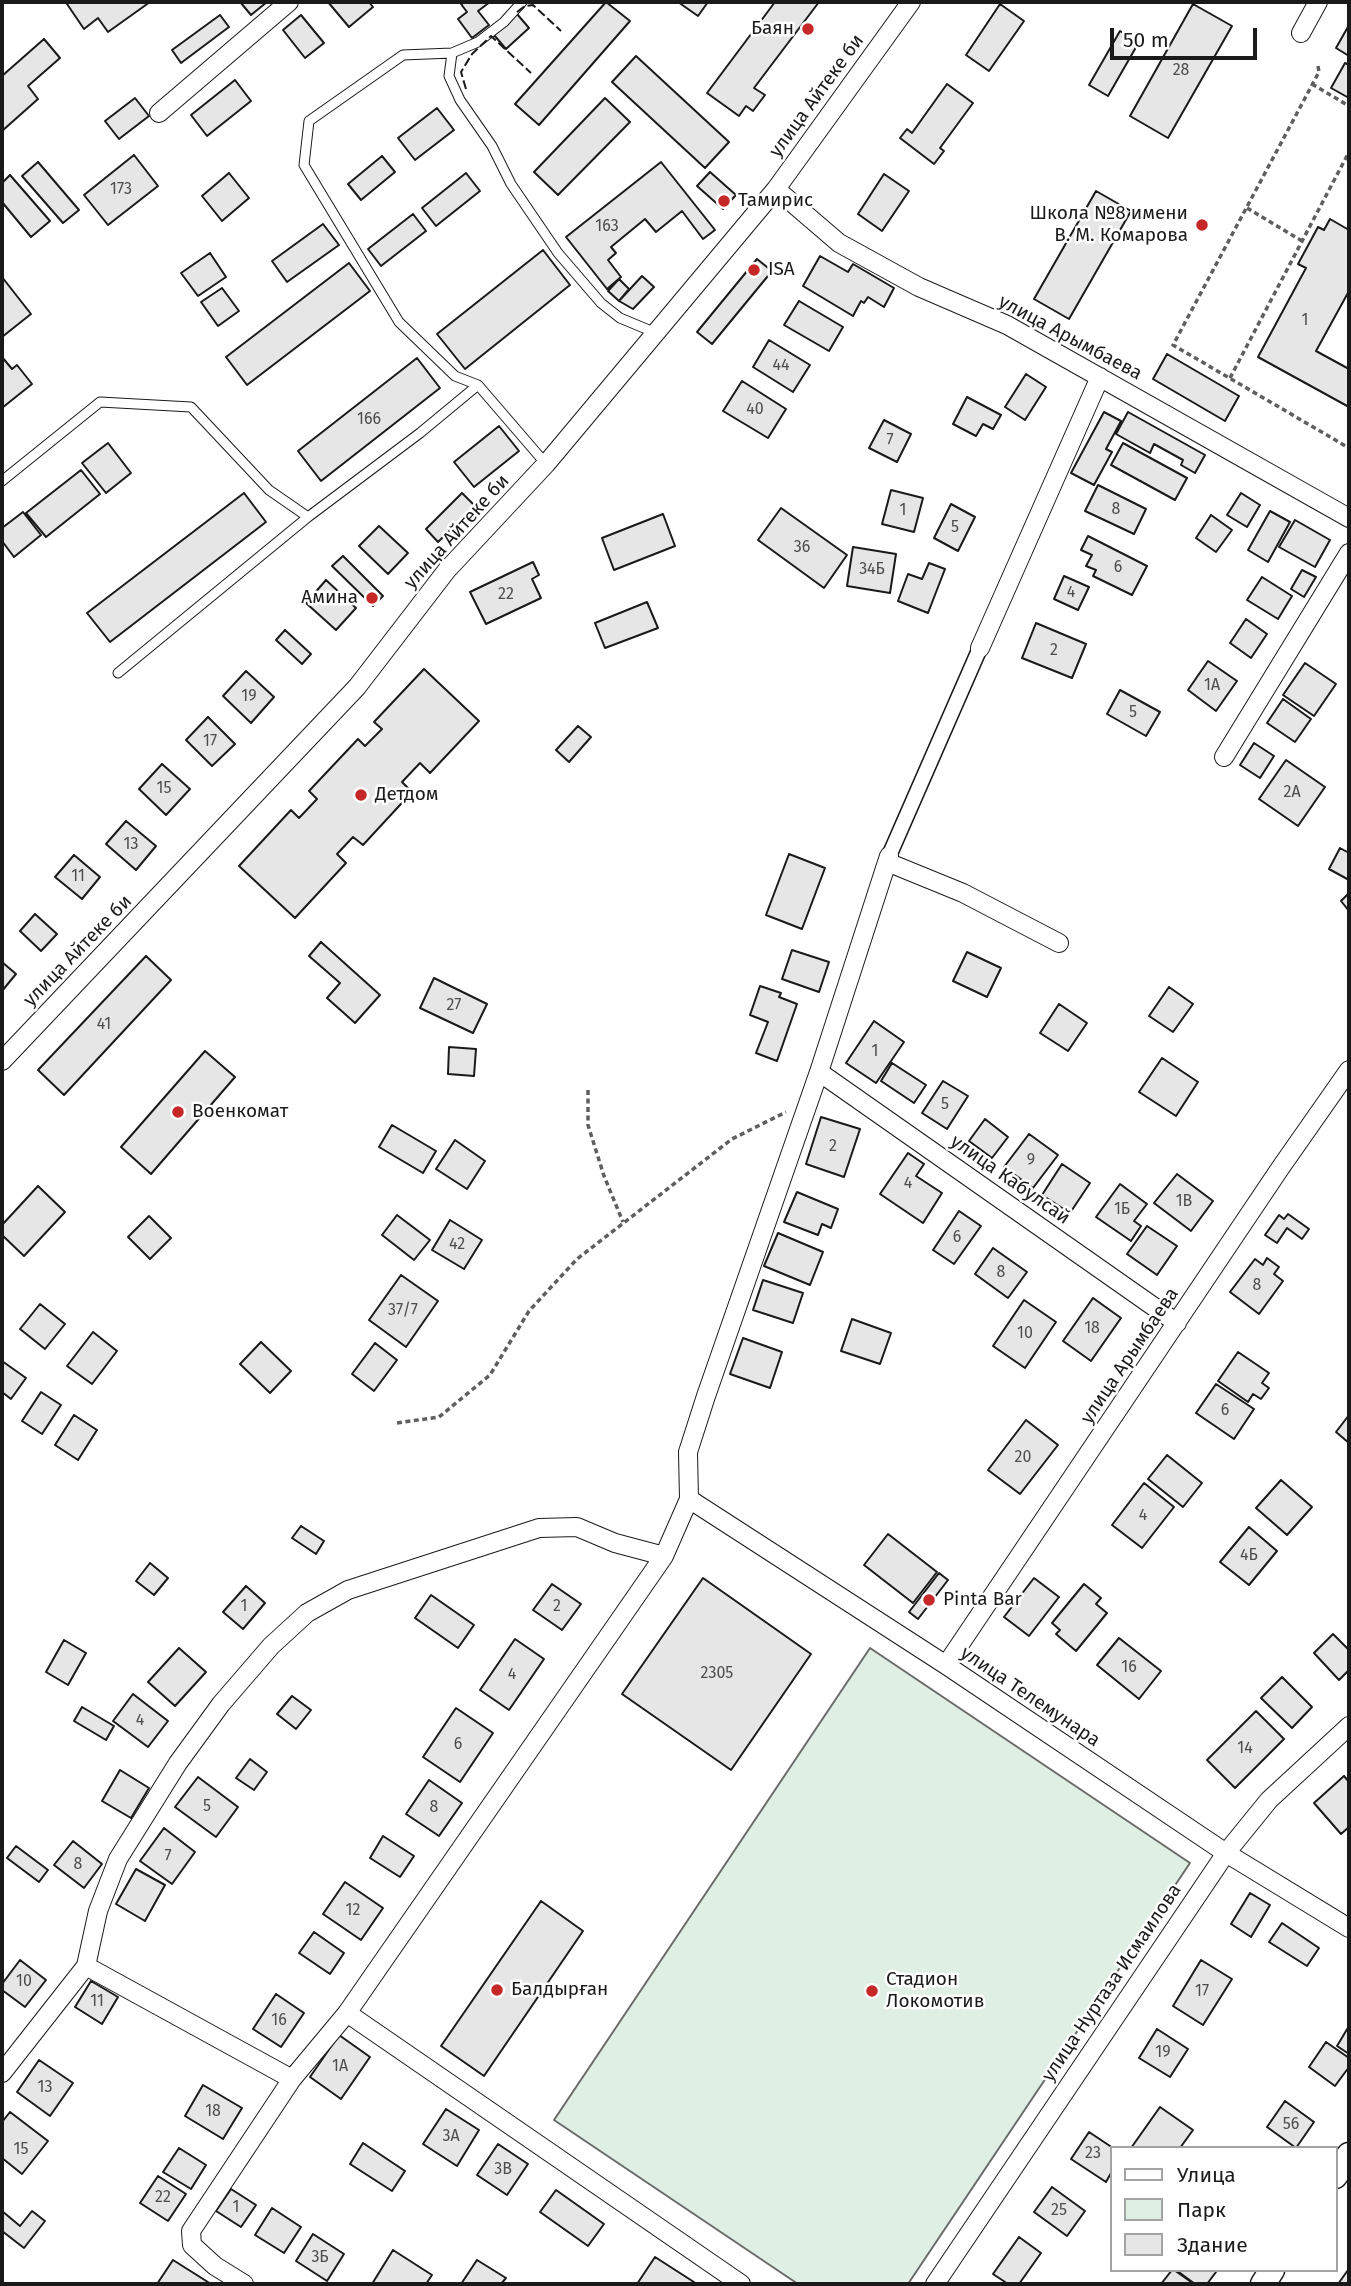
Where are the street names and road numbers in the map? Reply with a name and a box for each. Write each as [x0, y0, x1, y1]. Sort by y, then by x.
street label: улица Айтеке би [765, 30, 869, 162]
street label: улица Арымбаева [994, 291, 1146, 385]
street label: улица Айтеке би [400, 470, 514, 594]
street label: улица Айтеке би [19, 891, 137, 1011]
street label: улица Кабулсай [946, 1130, 1074, 1230]
street label: улица Арымбаева [1076, 1284, 1184, 1428]
street label: улица Телемунара [956, 1642, 1104, 1752]
street label: улица Нуртаза Исмаилова [1037, 1880, 1187, 2086]

